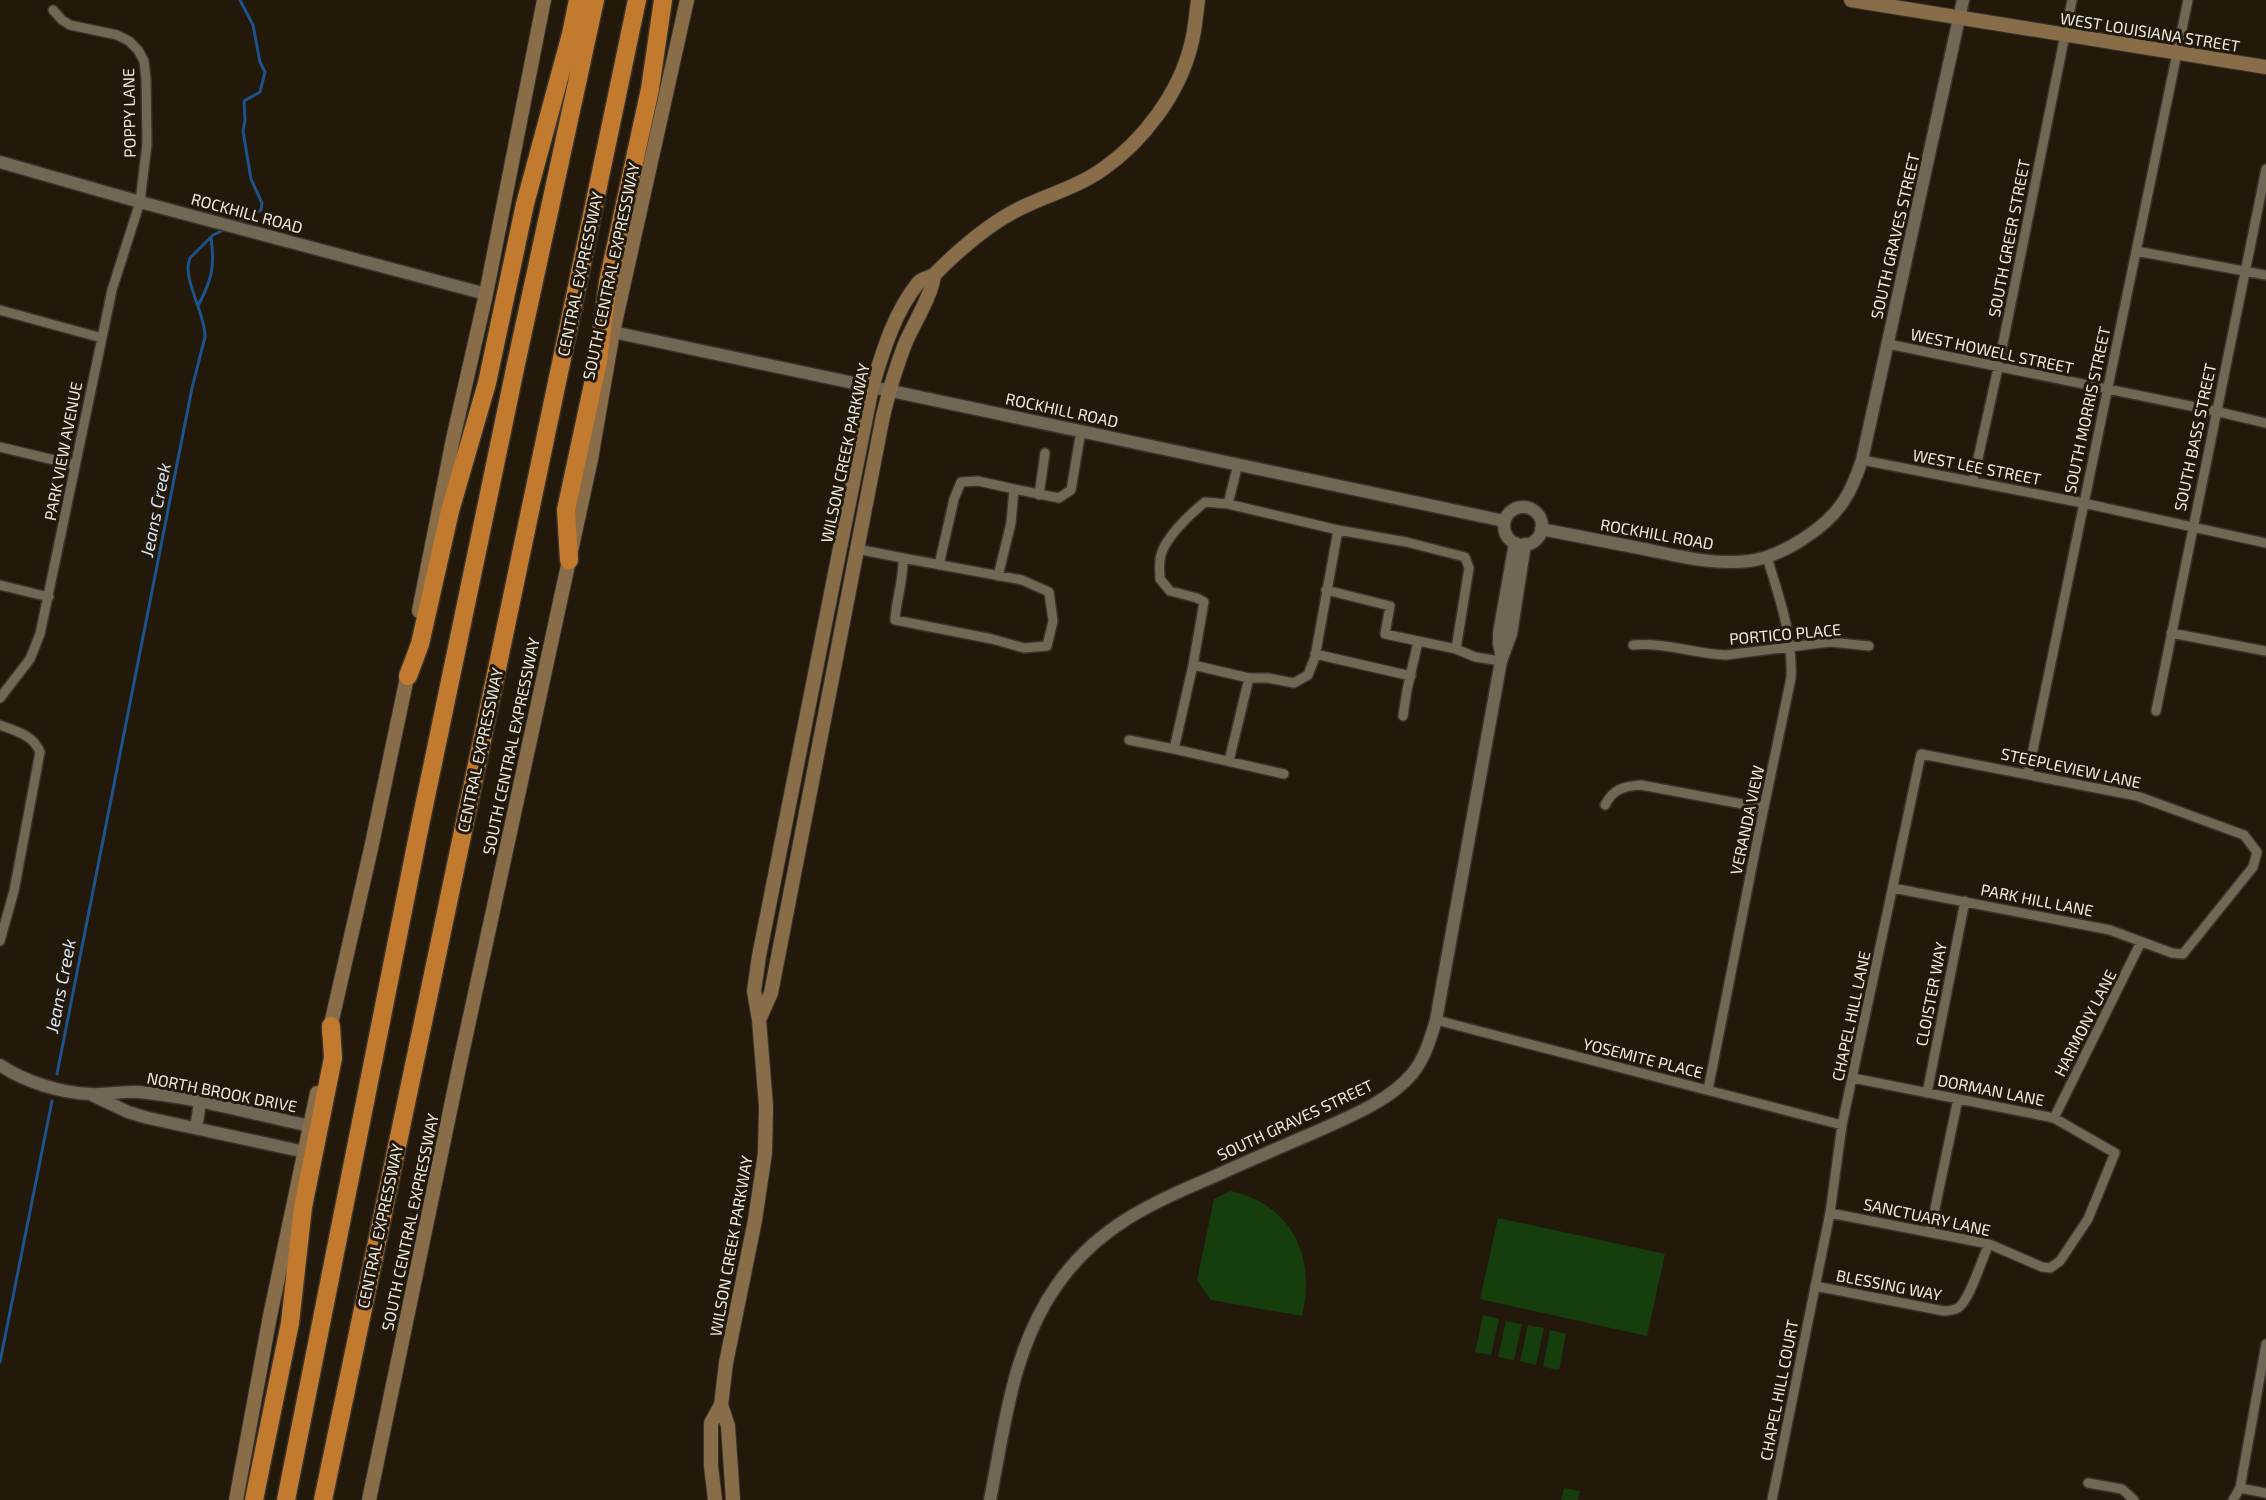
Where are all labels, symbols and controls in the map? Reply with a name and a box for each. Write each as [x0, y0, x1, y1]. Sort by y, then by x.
street label: WEST LOUISIANA STREET [2059, 8, 2241, 55]
street label: POPPY LANE [118, 68, 139, 158]
street label: SOUTH GRAVES STREET [1866, 151, 1923, 321]
street label: SOUTH GREER STREET [1984, 157, 2033, 319]
street label: SOUTH CENTRAL EXPRESSWAY [579, 160, 643, 382]
street label: ROCKHILL ROAD [189, 188, 305, 237]
street label: CENTRAL EXPRESSWAY [553, 190, 607, 358]
street label: WEST HOWELL STREET [1909, 324, 2075, 377]
street label: SOUTH MORRIS STREET [2059, 325, 2114, 495]
street label: WILSON CREEK PARKWAY [816, 361, 873, 544]
street label: SOUTH BASS STREET [2170, 361, 2219, 513]
street label: PARK VIEW AVENUE [40, 380, 85, 522]
street label: ROCKHILL ROAD [1004, 388, 1120, 431]
street label: WEST LEE STREET [1911, 445, 2043, 488]
water label: Jeans Creek [135, 461, 175, 560]
street label: ROCKHILL ROAD [1599, 514, 1715, 553]
street label: PORTICO PLACE [1728, 619, 1842, 648]
street label: SOUTH CENTRAL EXPRESSWAY [479, 635, 543, 857]
street label: CENTRAL EXPRESSWAY [453, 666, 507, 834]
street label: STEEPLEVIEW LANE [1999, 743, 2143, 792]
street label: VERANDA VIEW [1726, 764, 1767, 876]
street label: PARK HILL LANE [1979, 879, 2095, 920]
water label: Jeans Creek [40, 937, 80, 1036]
street label: CLOISTER WAY [1911, 940, 1950, 1047]
street label: CHAPEL HILL LANE [1827, 949, 1874, 1083]
street label: HARMONY LANE [2049, 966, 2120, 1079]
street label: YOSEMITE PLACE [1581, 1033, 1705, 1082]
street label: NORTH BROOK DRIVE [145, 1068, 299, 1115]
street label: DORMAN LANE [1936, 1070, 2046, 1109]
street label: SOUTH GRAVES STREET [1214, 1075, 1376, 1164]
street label: SOUTH CENTRAL EXPRESSWAY [378, 1111, 442, 1333]
street label: CENTRAL EXPRESSWAY [353, 1142, 407, 1310]
street label: WILSON CREEK PARKWAY [705, 1154, 756, 1338]
street label: SANCTUARY LANE [1862, 1194, 1992, 1239]
street label: BLESSING WAY [1835, 1265, 1943, 1304]
street label: CHAPEL HILL COURT [1756, 1318, 1802, 1462]

